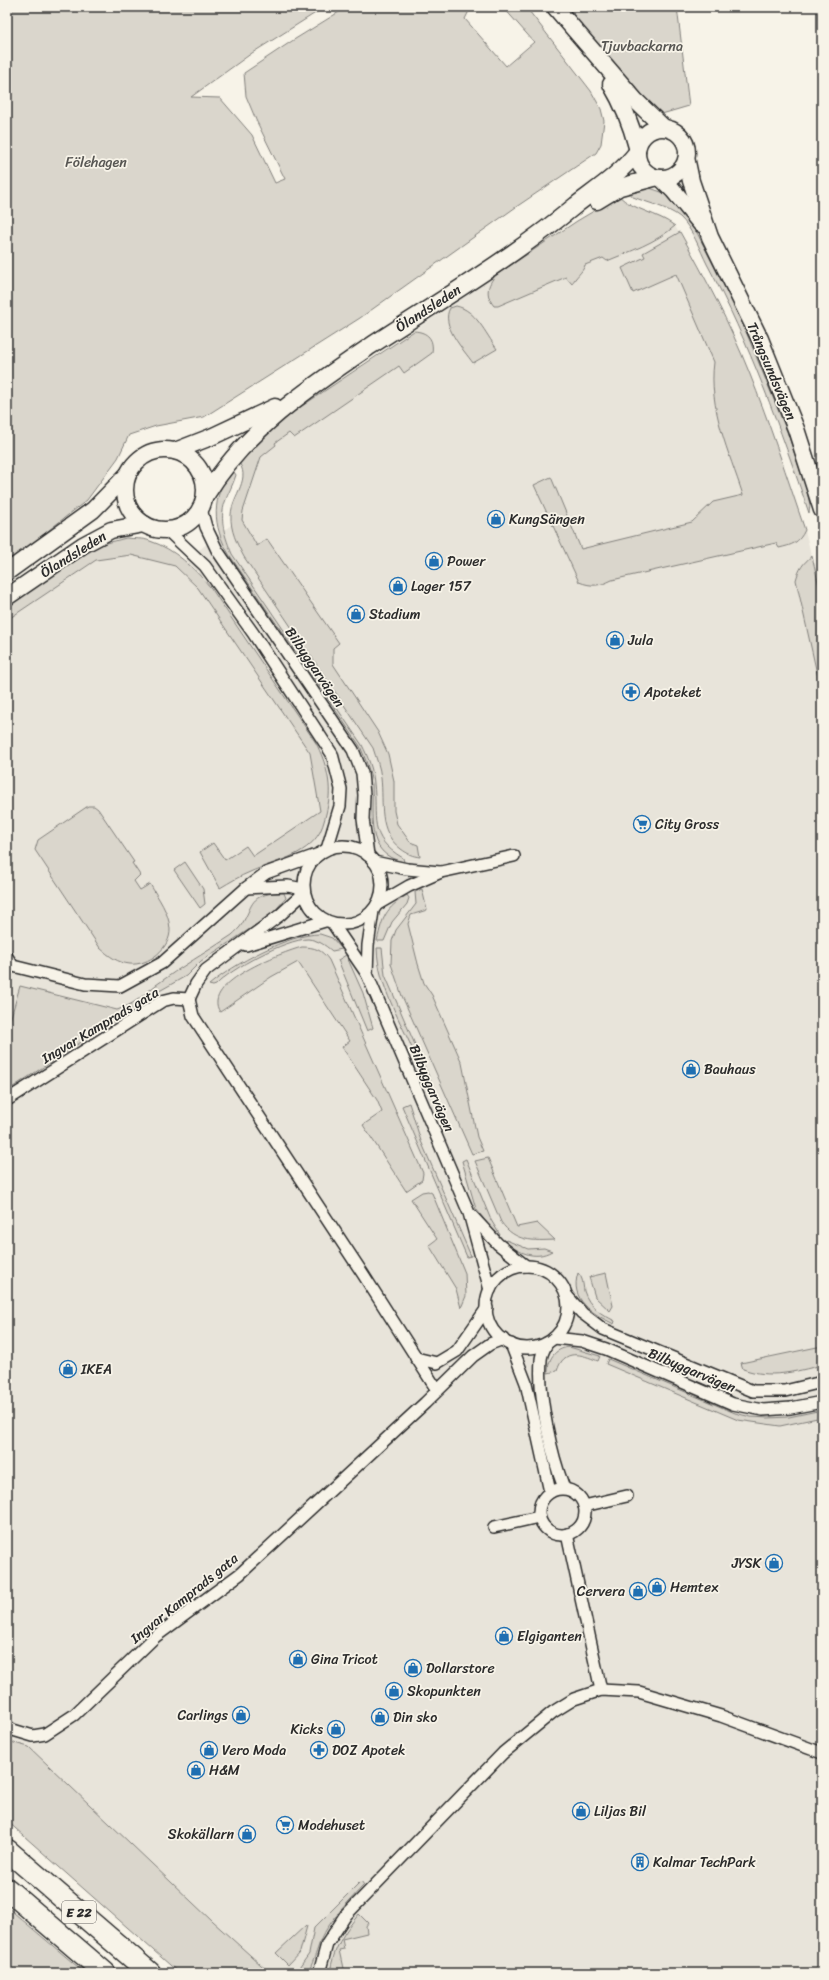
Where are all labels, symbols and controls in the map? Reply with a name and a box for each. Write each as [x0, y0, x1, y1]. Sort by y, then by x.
park label: Tjuvbackarna [601, 34, 683, 59]
park label: Fölehagen [65, 150, 127, 175]
street label: Ölandsleden [390, 277, 467, 339]
street label: Trångsundsvägen [740, 318, 804, 425]
place label: KungSängen [509, 507, 585, 532]
shop icon: KungSängen [486, 509, 506, 529]
street label: Ölandsleden [35, 524, 112, 585]
place label: Power [447, 549, 486, 574]
shop icon: Power [424, 551, 444, 571]
place label: Lager 157 [411, 574, 472, 599]
shop icon: Lager 157 [388, 576, 408, 596]
place label: Stadium [369, 602, 421, 627]
shop icon: Stadium [346, 604, 366, 624]
street label: Bilbyggarvägen [278, 622, 351, 713]
place label: Jula [627, 628, 654, 653]
shop icon: Jula [605, 630, 625, 650]
place label: Apoteket [643, 680, 701, 705]
pharmacy icon: Apoteket [621, 682, 641, 702]
place label: City Gross [655, 812, 720, 837]
supermarket icon: City Gross [632, 814, 652, 834]
street label: Ingvar Kamprads gata [36, 980, 165, 1071]
street label: Bilbyggarvägen [402, 1040, 461, 1136]
place label: Bauhaus [704, 1057, 756, 1082]
shop icon: Bauhaus [681, 1059, 701, 1079]
street label: Bilbyggarvägen [644, 1341, 740, 1400]
place label: IKEA [80, 1357, 112, 1382]
shop icon: IKEA [58, 1359, 78, 1379]
street label: Ingvar Kamprads gata [124, 1546, 245, 1651]
place label: JYSK [731, 1551, 762, 1576]
shop icon: JYSK [764, 1553, 784, 1573]
place label: Hemtex [670, 1575, 719, 1600]
shop icon: Hemtex [647, 1577, 667, 1597]
place label: Cervera [577, 1579, 625, 1604]
shop icon: Cervera [628, 1581, 648, 1601]
place label: Elgiganten [517, 1624, 582, 1649]
shop icon: Elgiganten [494, 1626, 514, 1646]
place label: Gina Tricot [311, 1647, 378, 1672]
shop icon: Gina Tricot [288, 1649, 308, 1669]
place label: Dollarstore [426, 1656, 495, 1681]
shop icon: Dollarstore [403, 1658, 423, 1678]
place label: Skopunkten [407, 1679, 481, 1704]
shop icon: Skopunkten [384, 1681, 404, 1701]
place label: Carlings [178, 1703, 229, 1728]
shop icon: Carlings [231, 1705, 251, 1725]
place label: Din sko [393, 1705, 437, 1730]
shop icon: Din sko [370, 1707, 390, 1727]
place label: Kicks [290, 1717, 323, 1742]
shop icon: Kicks [326, 1719, 346, 1739]
place label: Vero Moda [222, 1738, 286, 1763]
place label: DOZ Apotek [332, 1738, 406, 1763]
shop icon: Vero Moda [199, 1740, 219, 1760]
pharmacy icon: DOZ Apotek [309, 1740, 329, 1760]
place label: H&M [209, 1758, 240, 1783]
shop icon: H&M [186, 1760, 206, 1780]
place label: Liljas Bil [594, 1799, 647, 1824]
shop icon: Liljas Bil [571, 1801, 591, 1821]
place label: Modehuset [298, 1813, 365, 1838]
supermarket icon: Modehuset [275, 1815, 295, 1835]
place label: Skokällarn [168, 1822, 234, 1847]
shop icon: Skokällarn [237, 1824, 257, 1844]
place label: Kalmar TechPark [653, 1850, 756, 1875]
building icon: Kalmar TechPark [630, 1852, 650, 1872]
road number: E 22 [62, 1901, 96, 1923]

